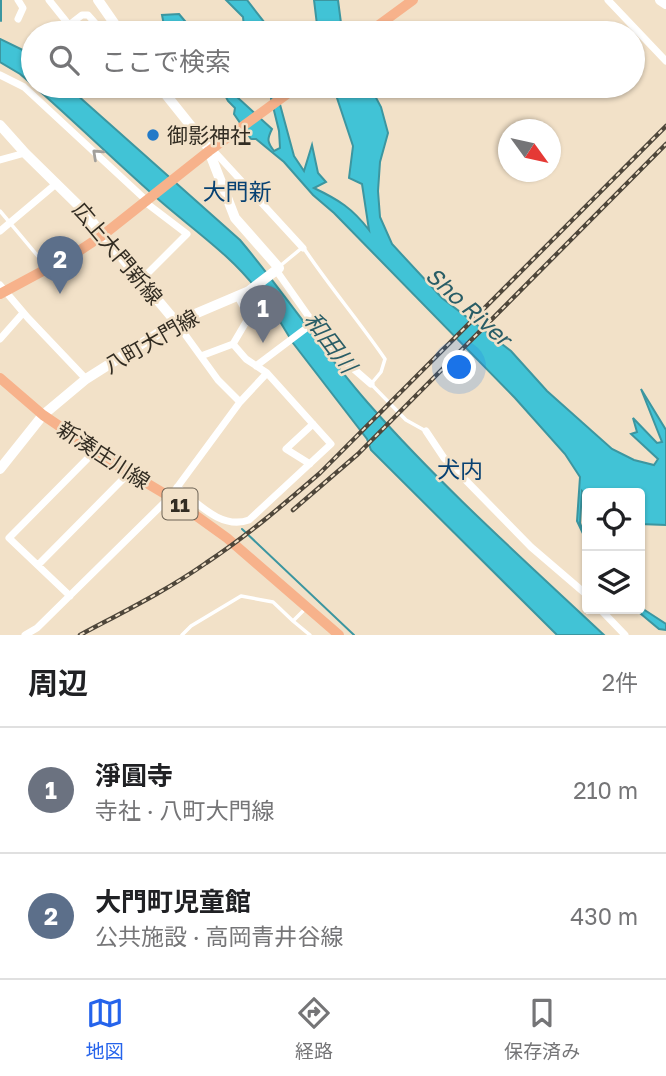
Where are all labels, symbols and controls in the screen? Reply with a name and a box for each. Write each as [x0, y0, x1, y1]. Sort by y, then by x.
search box [21, 21, 645, 98]
icon: search [45, 41, 83, 79]
text: ここで検索 [101, 46, 231, 77]
north arrow [498, 119, 561, 182]
place label: 御影神社 [167, 122, 251, 148]
marker: 御影神社 [145, 127, 161, 143]
one-way arrow [92, 149, 105, 162]
district label: 大門新 [203, 177, 272, 205]
street label: 広上大門新線 [68, 196, 168, 310]
pin: 2 [37, 236, 83, 294]
water label: Sho River [421, 260, 520, 354]
pin: 1 [240, 285, 286, 343]
street label: 八町大門線 [99, 303, 203, 379]
water label: 和田川 [299, 306, 365, 380]
your location [442, 350, 476, 384]
street label: 新湊庄川線 [53, 416, 155, 494]
district label: 犬内 [437, 455, 483, 483]
map controls [582, 488, 645, 614]
button: locate [582, 488, 645, 551]
road number: 11 [162, 489, 198, 520]
button: layers [582, 551, 645, 614]
text: 周辺 [28, 665, 88, 701]
text: 2件 [602, 668, 638, 696]
text: 淨圓寺 [95, 760, 173, 791]
text: 1 [45, 776, 57, 804]
text: 210 m [573, 776, 638, 804]
text: 寺社 · 八町大門線 [95, 796, 274, 824]
text: 大門町児童館 [95, 886, 251, 917]
text: 2 [44, 902, 58, 930]
text: 430 m [570, 902, 638, 930]
text: 公共施設 · 高岡青井谷線 [95, 922, 343, 950]
tab: 地図 [86, 994, 124, 1063]
tab: 経路 [295, 994, 333, 1063]
tab: 保存済み [504, 994, 580, 1063]

